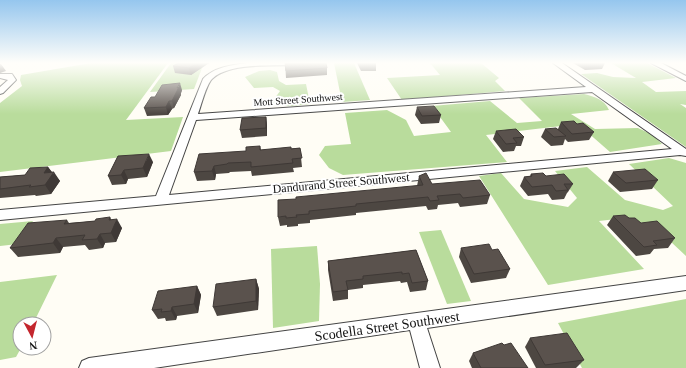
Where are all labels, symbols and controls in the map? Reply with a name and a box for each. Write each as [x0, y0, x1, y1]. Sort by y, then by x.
street label: Mott Street Southwest [253, 91, 343, 108]
street label: Dandurand Street Southwest [272, 170, 411, 196]
street label: Scodella Street Southwest [314, 309, 461, 344]
north arrow [12, 316, 52, 356]
text: N [28, 339, 38, 352]

